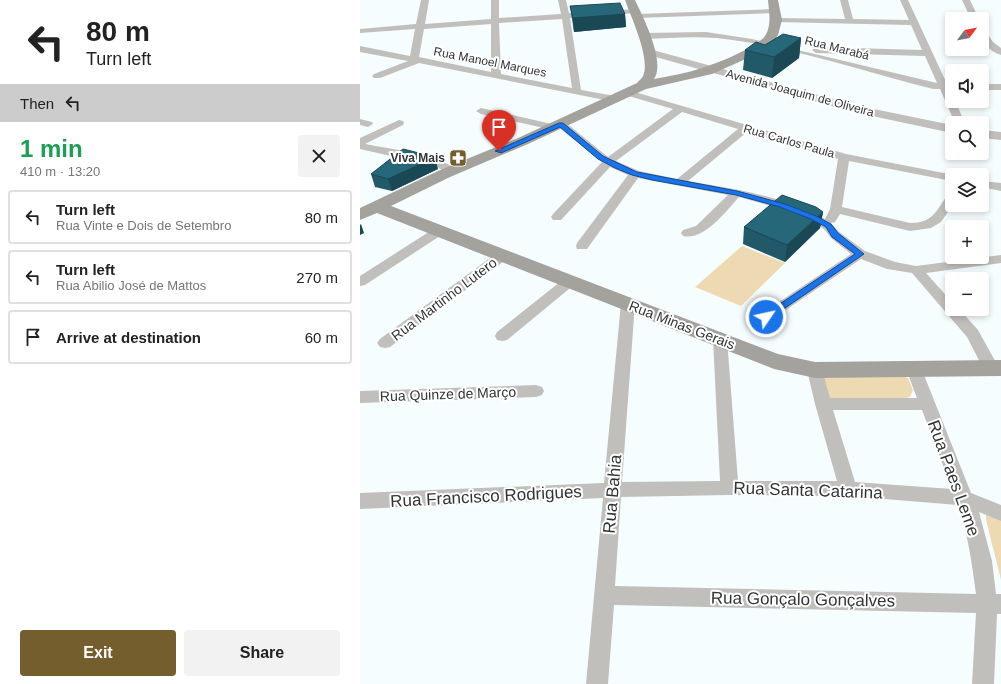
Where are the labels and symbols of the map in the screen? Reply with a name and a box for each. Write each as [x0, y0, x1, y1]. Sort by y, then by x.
north arrow [945, 12, 989, 56]
street label: Rua Marabá [803, 33, 871, 63]
street label: Rua Manoel Marques [432, 44, 548, 80]
street label: Avenida Joaquim de Oliveira [725, 66, 876, 120]
pin [482, 110, 516, 151]
street label: Rua Carlos Paula [742, 121, 836, 161]
pharmacy icon: Viva Mais [448, 148, 468, 168]
place label: Viva Mais [391, 151, 445, 165]
street label: Rua Martinho Lutero [388, 254, 500, 344]
position arrow [745, 296, 787, 338]
street label: Rua Minas Gerais [627, 297, 737, 353]
street label: Rua Quinze de Março [380, 384, 517, 404]
street label: Rua Paes Leme [924, 418, 983, 539]
street label: Rua Bahia [600, 453, 625, 534]
street label: Rua Santa Catarina [733, 478, 883, 503]
street label: Rua Francisco Rodrigues [390, 482, 582, 511]
street label: Rua Gonçalo Gonçalves [711, 588, 895, 611]

